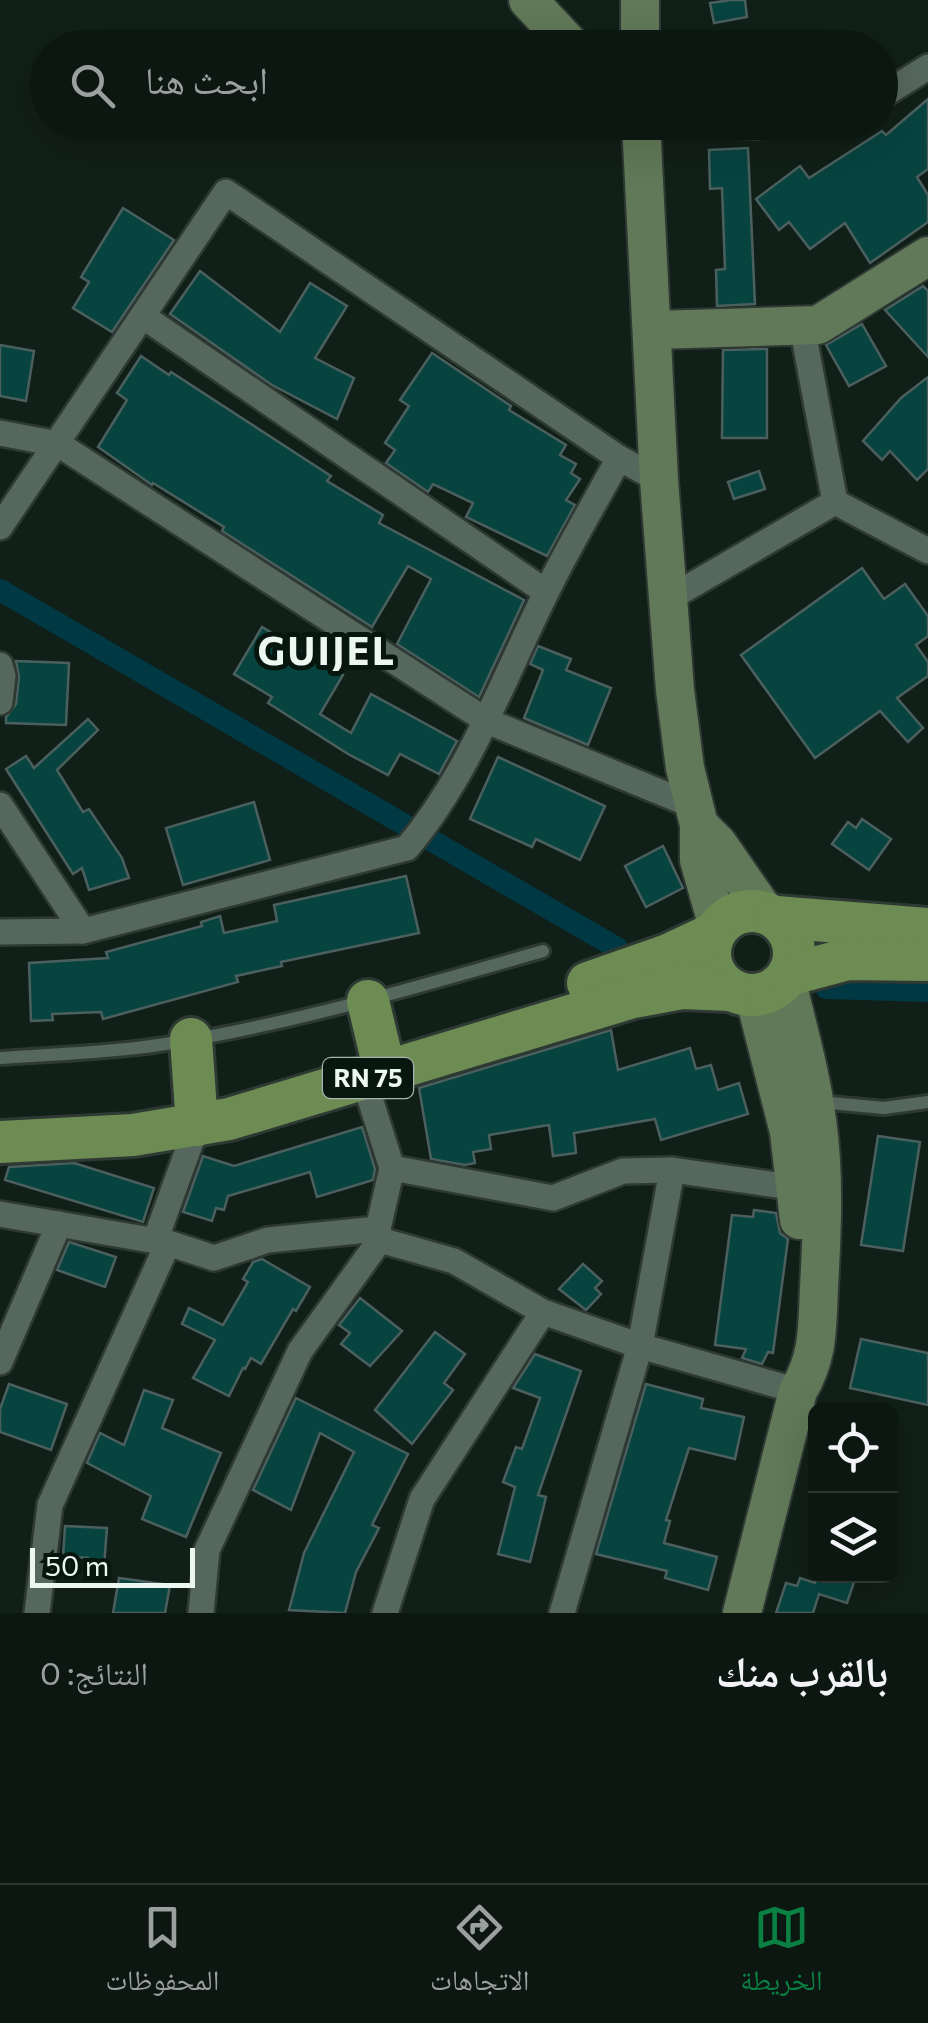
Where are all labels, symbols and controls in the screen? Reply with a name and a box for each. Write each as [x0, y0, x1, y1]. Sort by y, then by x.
search box [30, 30, 898, 140]
text: ابحث هنا [145, 55, 268, 102]
icon: search [65, 58, 120, 113]
district label: GUIJEL [257, 626, 397, 673]
road number: RN 75 [323, 1058, 413, 1098]
map controls [808, 1403, 898, 1583]
button: locate [808, 1403, 898, 1493]
button: layers [808, 1493, 898, 1583]
scale bar [30, 1543, 195, 1588]
text: 50 m [45, 1548, 109, 1582]
text: بالقرب منك [716, 1644, 888, 1696]
text: النتائج: 0 [40, 1652, 148, 1692]
tab: المحفوظات [105, 1900, 219, 2008]
tab: الاتجاهات [430, 1900, 529, 2008]
tab: الخريطة [740, 1900, 823, 2008]

